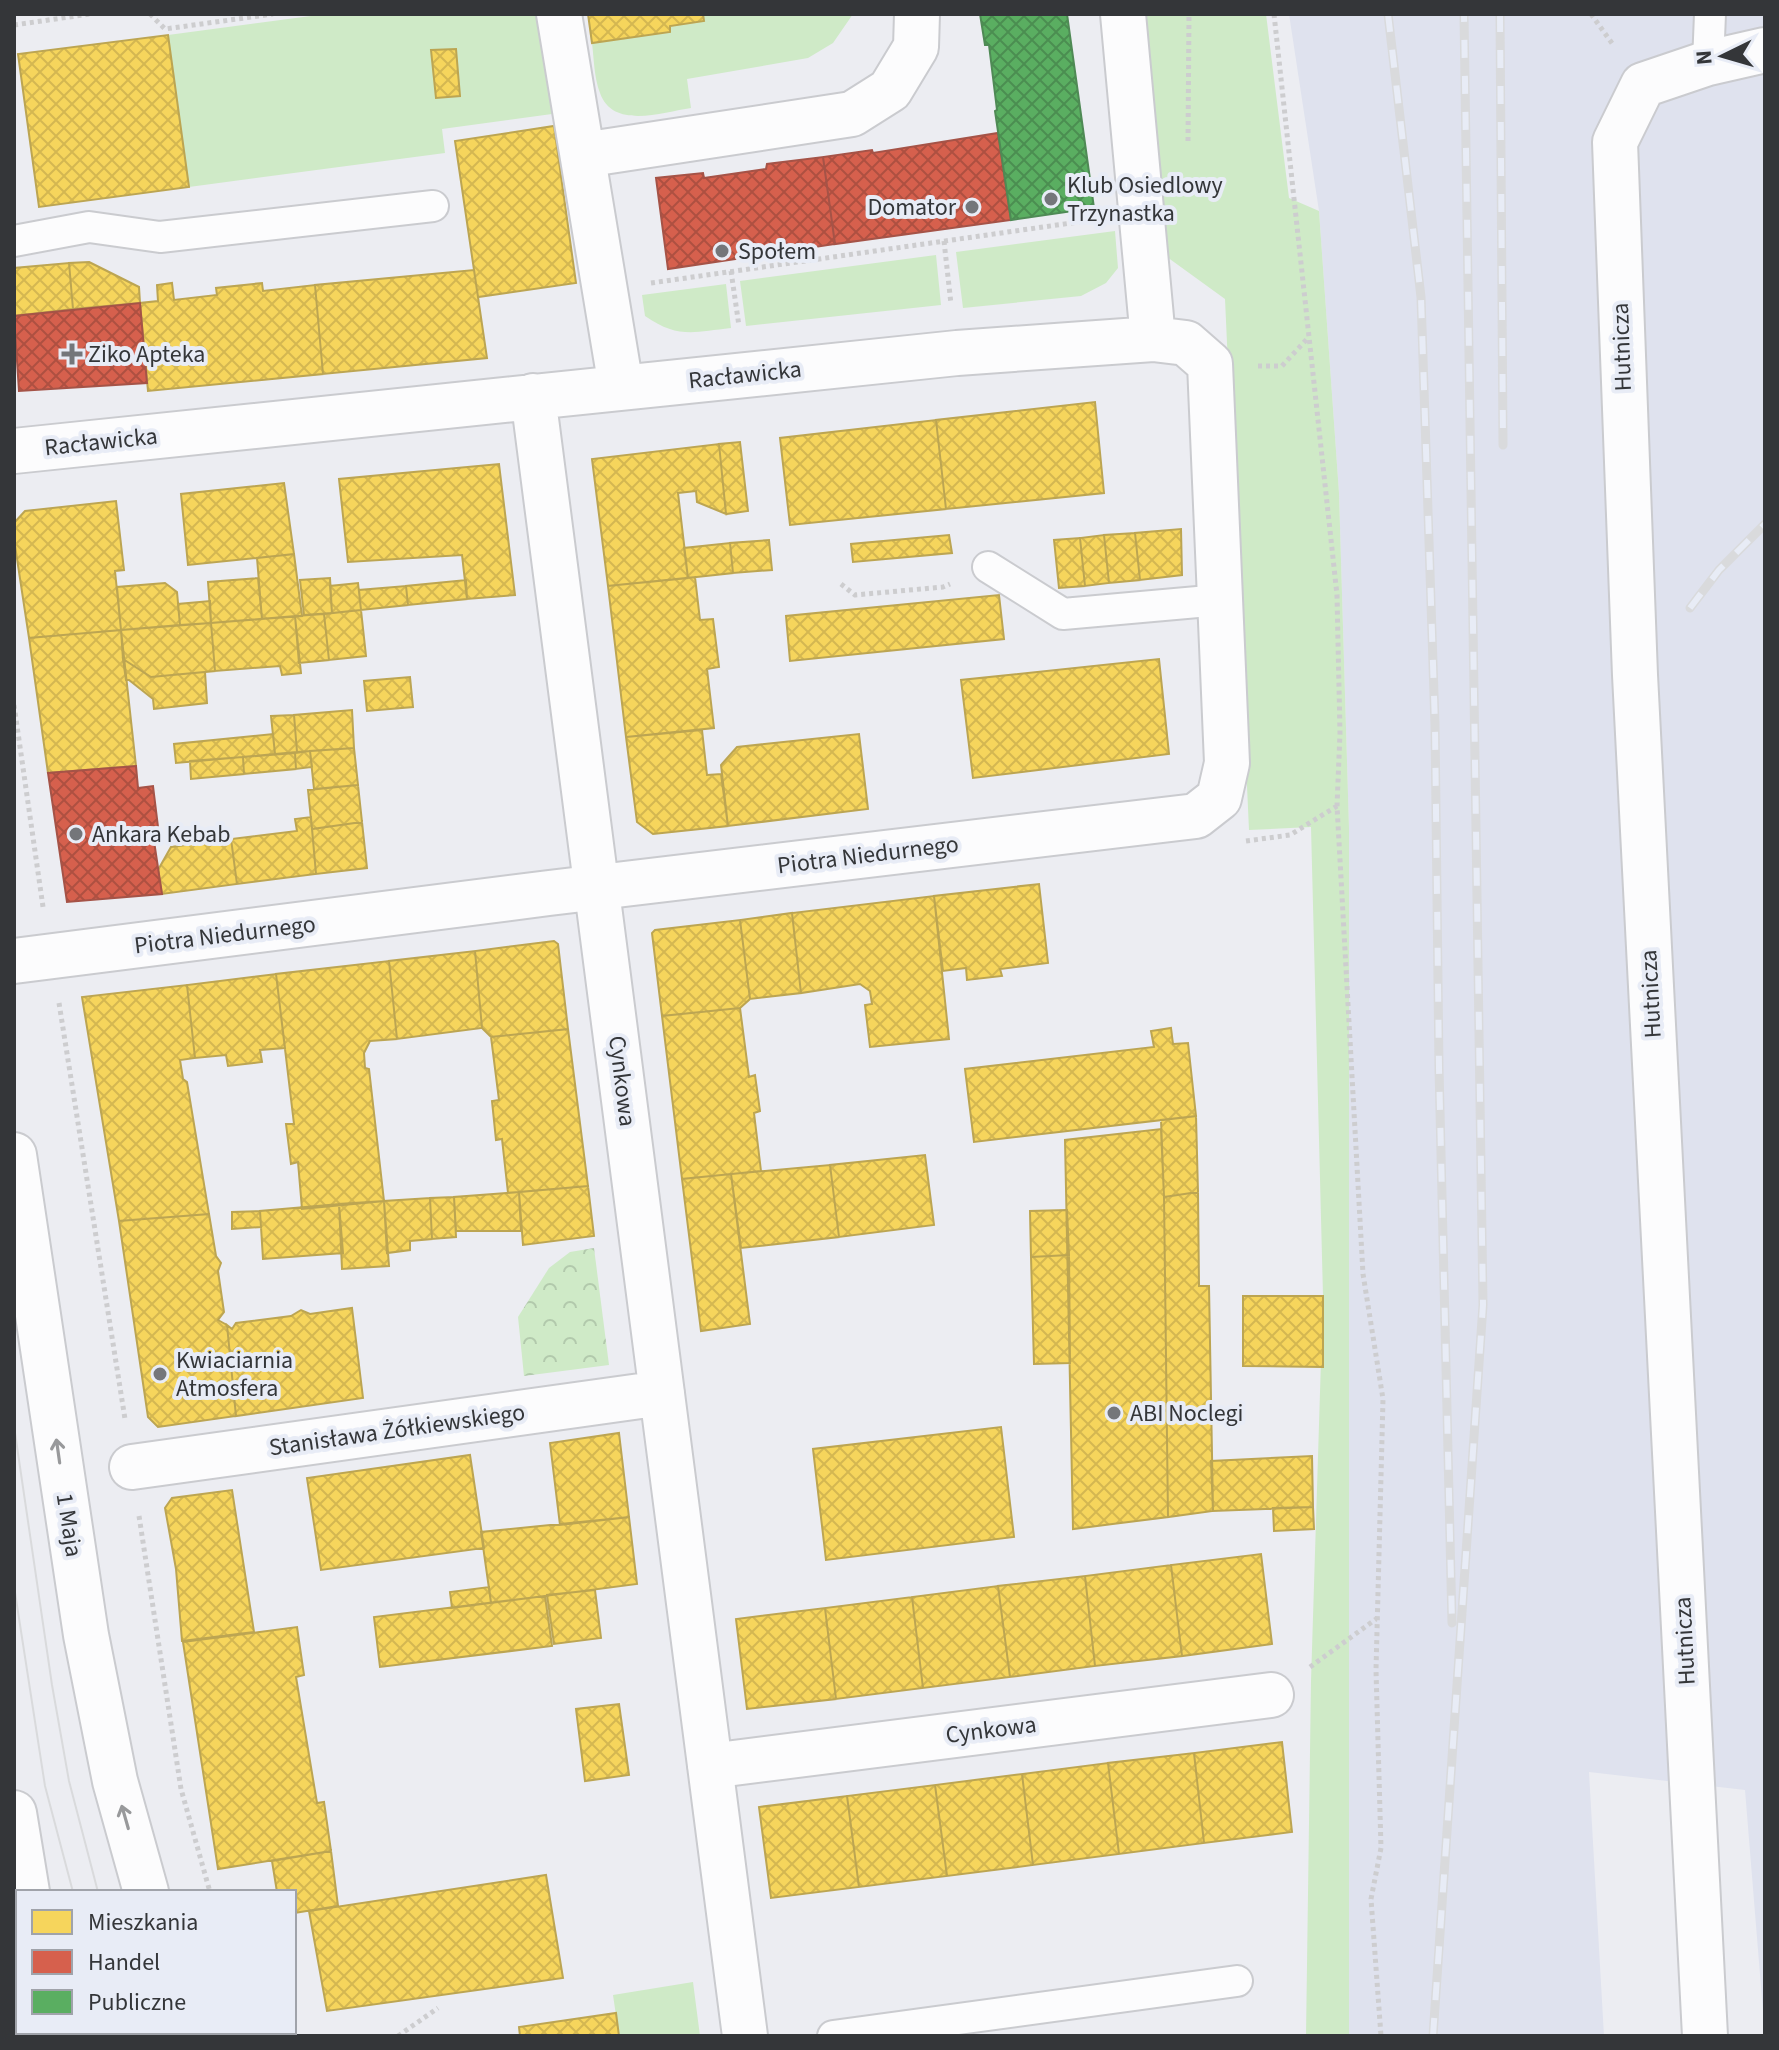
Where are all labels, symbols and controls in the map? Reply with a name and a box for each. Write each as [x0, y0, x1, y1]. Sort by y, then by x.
north arrow [1683, 16, 1763, 96]
text: N [1687, 49, 1721, 66]
place label: Klub Osiedlowy Trzynastka [1067, 168, 1223, 231]
place label: Domator [867, 190, 957, 225]
marker: Klub Osiedlowy Trzynastka [1042, 190, 1060, 208]
marker: Domator [963, 198, 981, 216]
place label: Społem [738, 234, 816, 269]
marker: Społem [713, 242, 731, 260]
street label: Hutnicza [1603, 302, 1641, 392]
place label: Ziko Apteka [88, 337, 205, 372]
marker: Ziko Apteka [63, 345, 81, 363]
street label: Racławicka [687, 352, 803, 398]
street label: Racławicka [43, 419, 159, 465]
place label: Ankara Kebab [92, 817, 230, 852]
marker: Ankara Kebab [67, 825, 85, 843]
street label: Piotra Niedurnego [775, 827, 961, 883]
street label: Piotra Niedurnego [132, 907, 318, 963]
street label: Hutnicza [1631, 949, 1671, 1039]
street label: Cynkowa [599, 1034, 645, 1128]
place label: Kwiaciarnia Atmosfera [176, 1343, 293, 1406]
marker: Kwiaciarnia Atmosfera [151, 1365, 169, 1383]
street label: Stanisława Żółkiewskiego [267, 1395, 527, 1465]
place label: ABI Noclegi [1130, 1396, 1244, 1431]
marker: ABI Noclegi [1105, 1404, 1123, 1422]
one-way arrow [50, 1439, 65, 1464]
street label: 1 Maja [47, 1491, 91, 1559]
street label: Hutnicza [1665, 1596, 1705, 1686]
street label: Cynkowa [944, 1707, 1038, 1753]
one-way arrow [117, 1804, 132, 1830]
legend [16, 1890, 296, 2034]
text: Mieszkania [88, 1905, 198, 1940]
text: Handel [88, 1945, 160, 1980]
text: Publiczne [88, 1985, 186, 2020]

